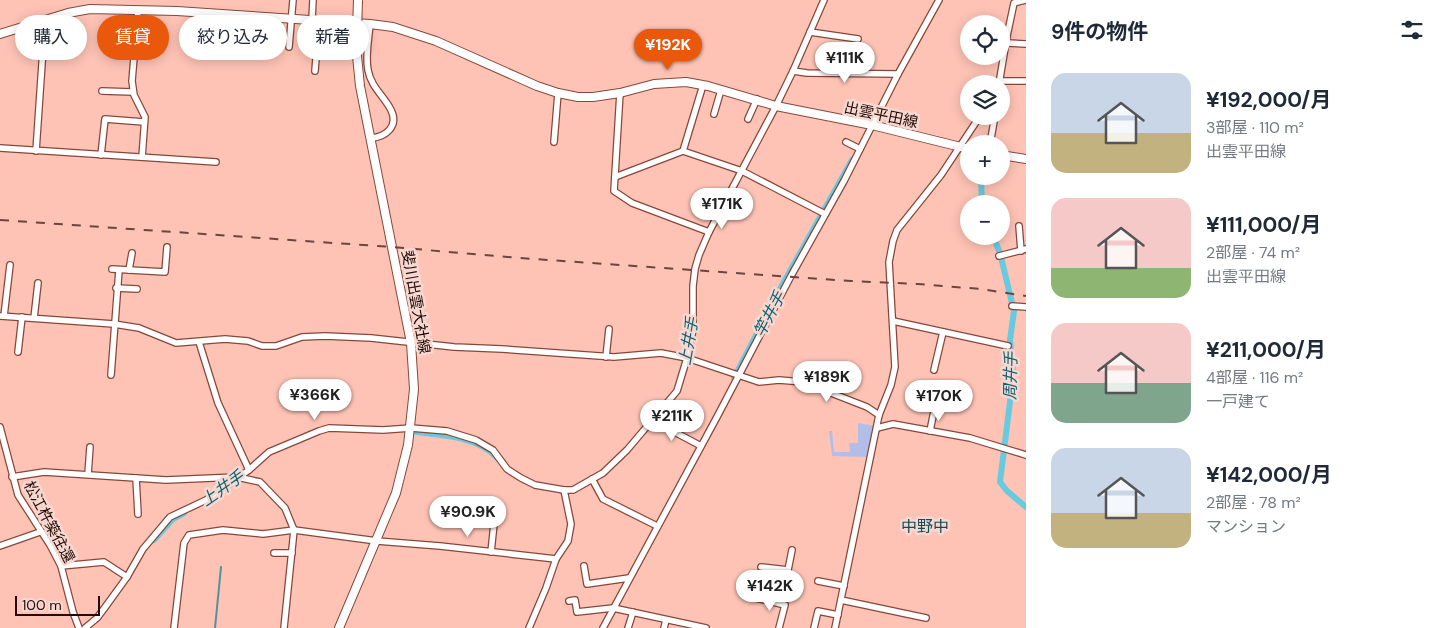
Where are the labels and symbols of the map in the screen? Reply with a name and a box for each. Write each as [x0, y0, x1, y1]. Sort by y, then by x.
pin: ¥192K [633, 28, 703, 71]
pin: ¥111K [810, 42, 880, 84]
street label: 出雲平田線 [842, 97, 920, 133]
pin: ¥171K [687, 188, 757, 230]
street label: 斐川出雲大社線 [397, 249, 435, 355]
water label: 竿井手 [749, 287, 790, 340]
water label: 上井手 [674, 315, 703, 367]
water label: 周井手 [1000, 351, 1021, 400]
pin: ¥189K [792, 360, 862, 403]
pin: ¥366K [280, 378, 350, 421]
pin: ¥170K [904, 380, 974, 422]
pin: ¥211K [637, 400, 707, 442]
water label: 上井手 [197, 465, 249, 511]
street label: 松江杵築往還 [19, 478, 79, 566]
pin: ¥90.9K [427, 496, 509, 538]
district label: 中野中 [901, 516, 949, 537]
pin: ¥142K [735, 570, 805, 612]
scale bar [15, 593, 100, 616]

